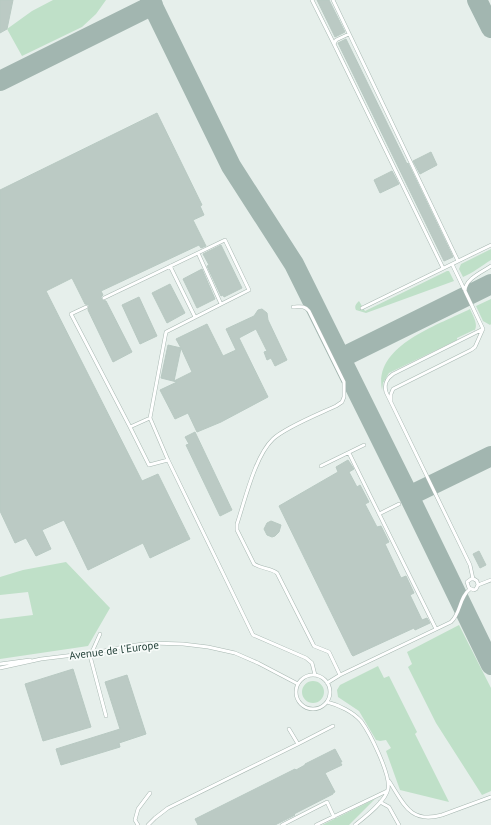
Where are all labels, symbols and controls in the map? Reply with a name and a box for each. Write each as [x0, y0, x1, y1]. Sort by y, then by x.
street label: Avenue de l'Europe [68, 637, 160, 662]

